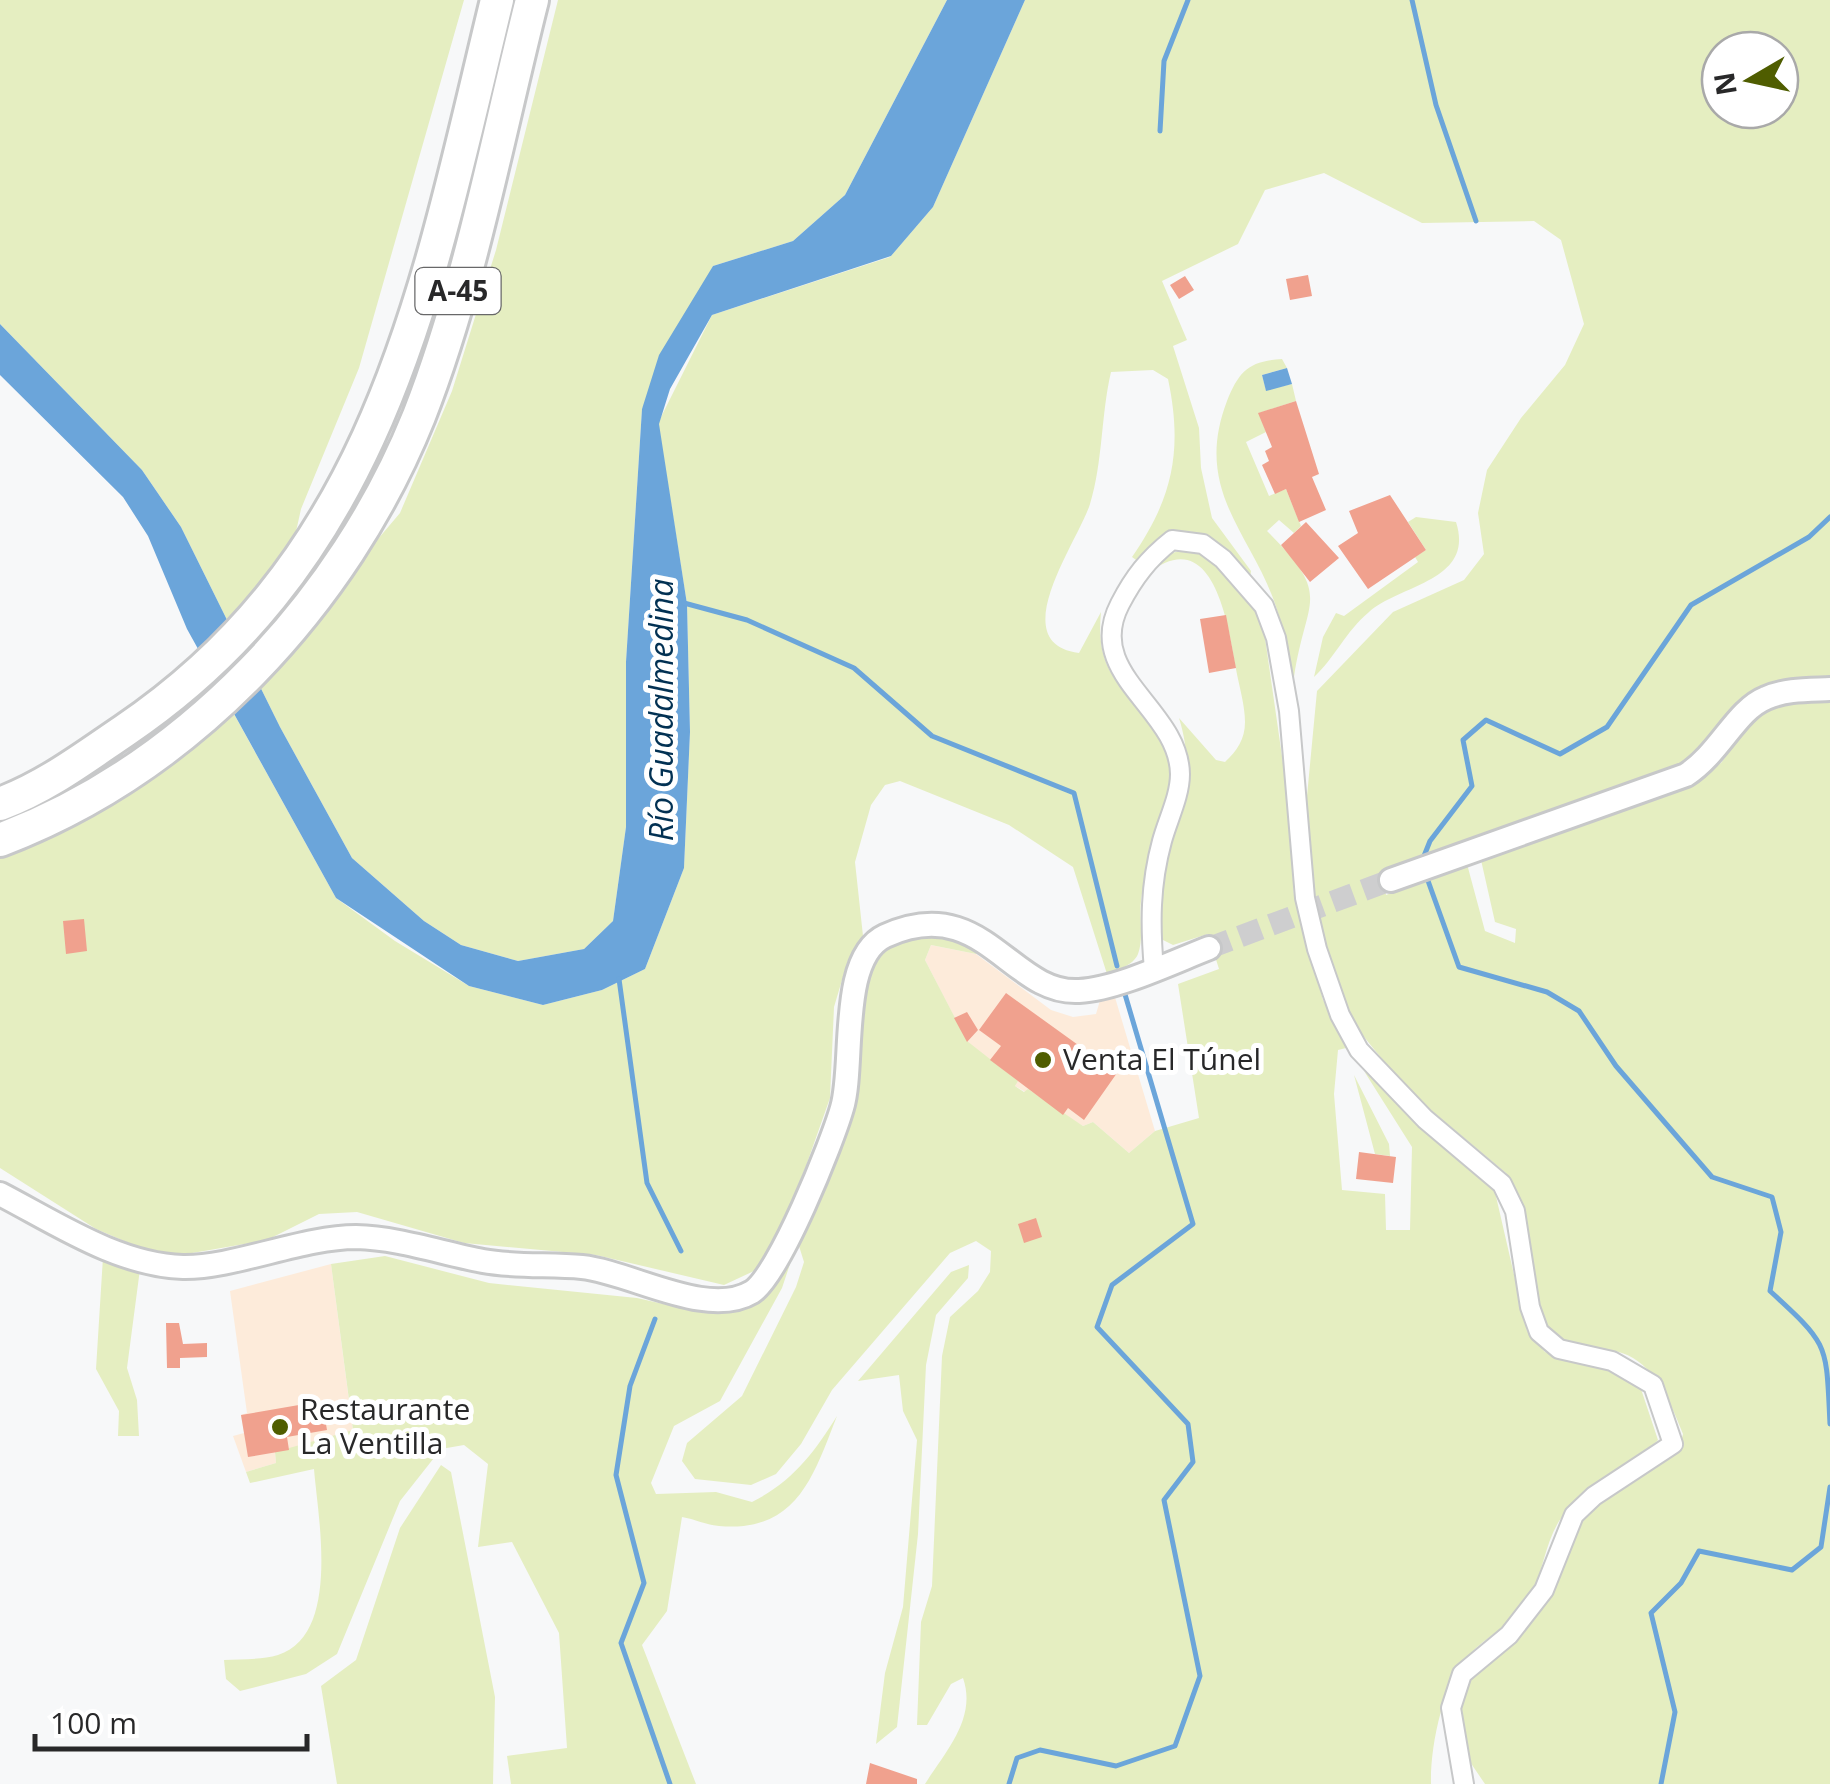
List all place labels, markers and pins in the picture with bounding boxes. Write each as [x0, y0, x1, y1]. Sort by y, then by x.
place label: Venta El Túnel [1063, 1038, 1261, 1079]
marker: Venta El Túnel [1032, 1049, 1054, 1071]
place label: Restaurante La Ventilla [300, 1388, 470, 1463]
marker: Restaurante La Ventilla [269, 1416, 291, 1438]

